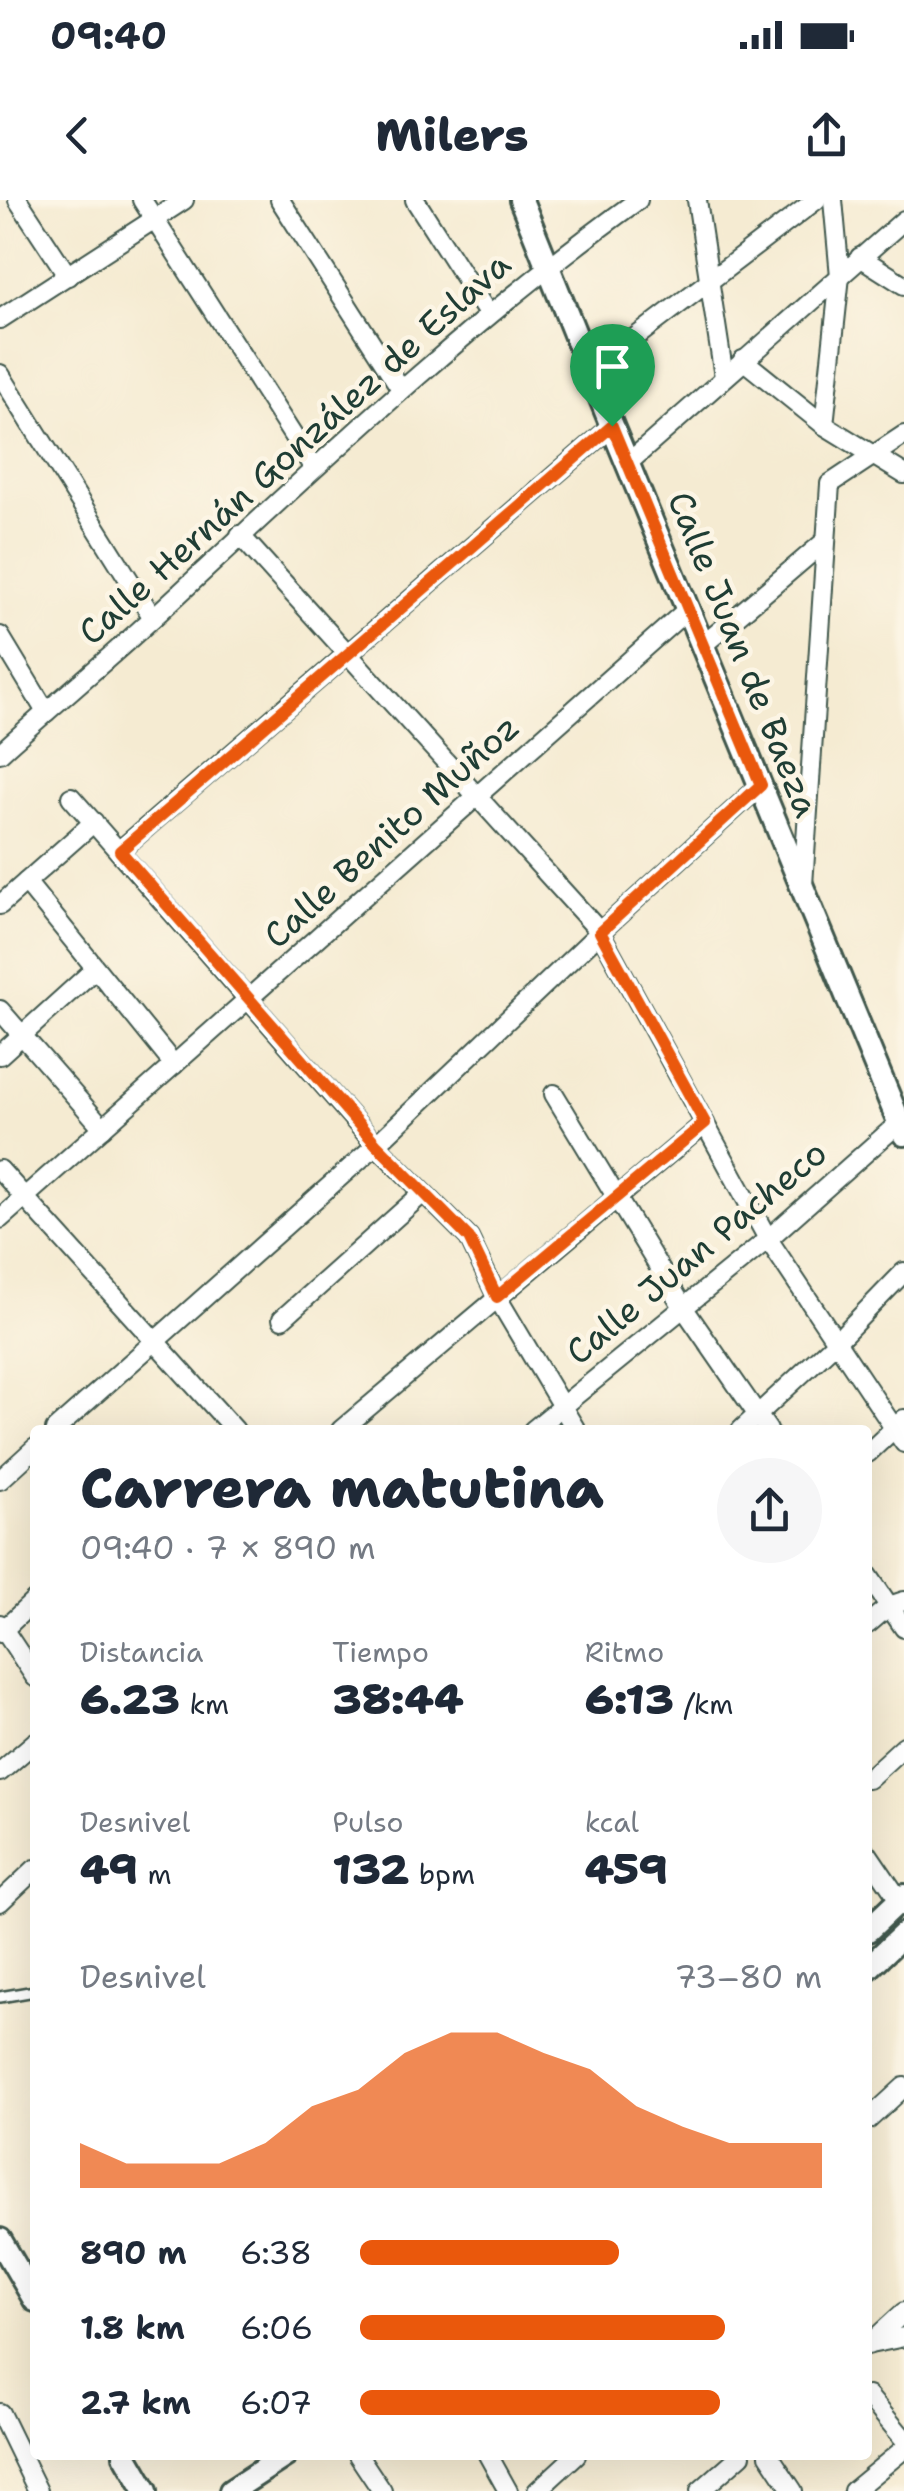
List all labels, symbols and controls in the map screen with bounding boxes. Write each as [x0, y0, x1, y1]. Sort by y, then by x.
text: 09:40 [50, 10, 167, 61]
text: Milers [376, 105, 528, 165]
icon: back [50, 108, 105, 163]
icon: share [799, 108, 854, 163]
street label: Calle Hernán González de Eslava [68, 241, 520, 655]
pin [570, 324, 655, 427]
icon: arrive [585, 339, 640, 394]
street label: Calle Juan de Baeza [657, 484, 831, 824]
street label: Calle Benito Muñoz [253, 704, 529, 958]
street label: Calle Juan Pacheco [556, 1129, 836, 1375]
text: Carrera matutina [80, 1451, 604, 1525]
button: share [717, 1458, 822, 1563]
text: 09:40 · 7 × 890 m [80, 1526, 376, 1569]
text: Distancia [80, 1633, 203, 1671]
text: Tiempo [332, 1633, 429, 1671]
text: Ritmo [585, 1633, 664, 1671]
text: 6.23 [80, 1671, 180, 1727]
text: 38:44 [332, 1671, 464, 1727]
text: 6:13 [585, 1671, 674, 1727]
text: km [180, 1685, 229, 1723]
text: /km [674, 1685, 733, 1723]
text: Desnivel [80, 1803, 190, 1841]
text: Pulso [332, 1803, 403, 1841]
text: kcal [585, 1803, 639, 1841]
text: 49 [80, 1841, 138, 1897]
text: 132 [332, 1841, 409, 1897]
text: 459 [585, 1841, 668, 1897]
text: m [138, 1855, 172, 1893]
text: bpm [409, 1855, 475, 1893]
text: Desnivel [80, 1955, 206, 1998]
text: 73–80 m [674, 1955, 822, 1998]
text: 890 m [80, 2231, 187, 2274]
text: 6:38 [240, 2231, 312, 2274]
text: 1.8 km [80, 2306, 185, 2349]
text: 6:06 [240, 2306, 313, 2349]
text: 2.7 km [80, 2381, 191, 2424]
text: 6:07 [240, 2381, 312, 2424]

